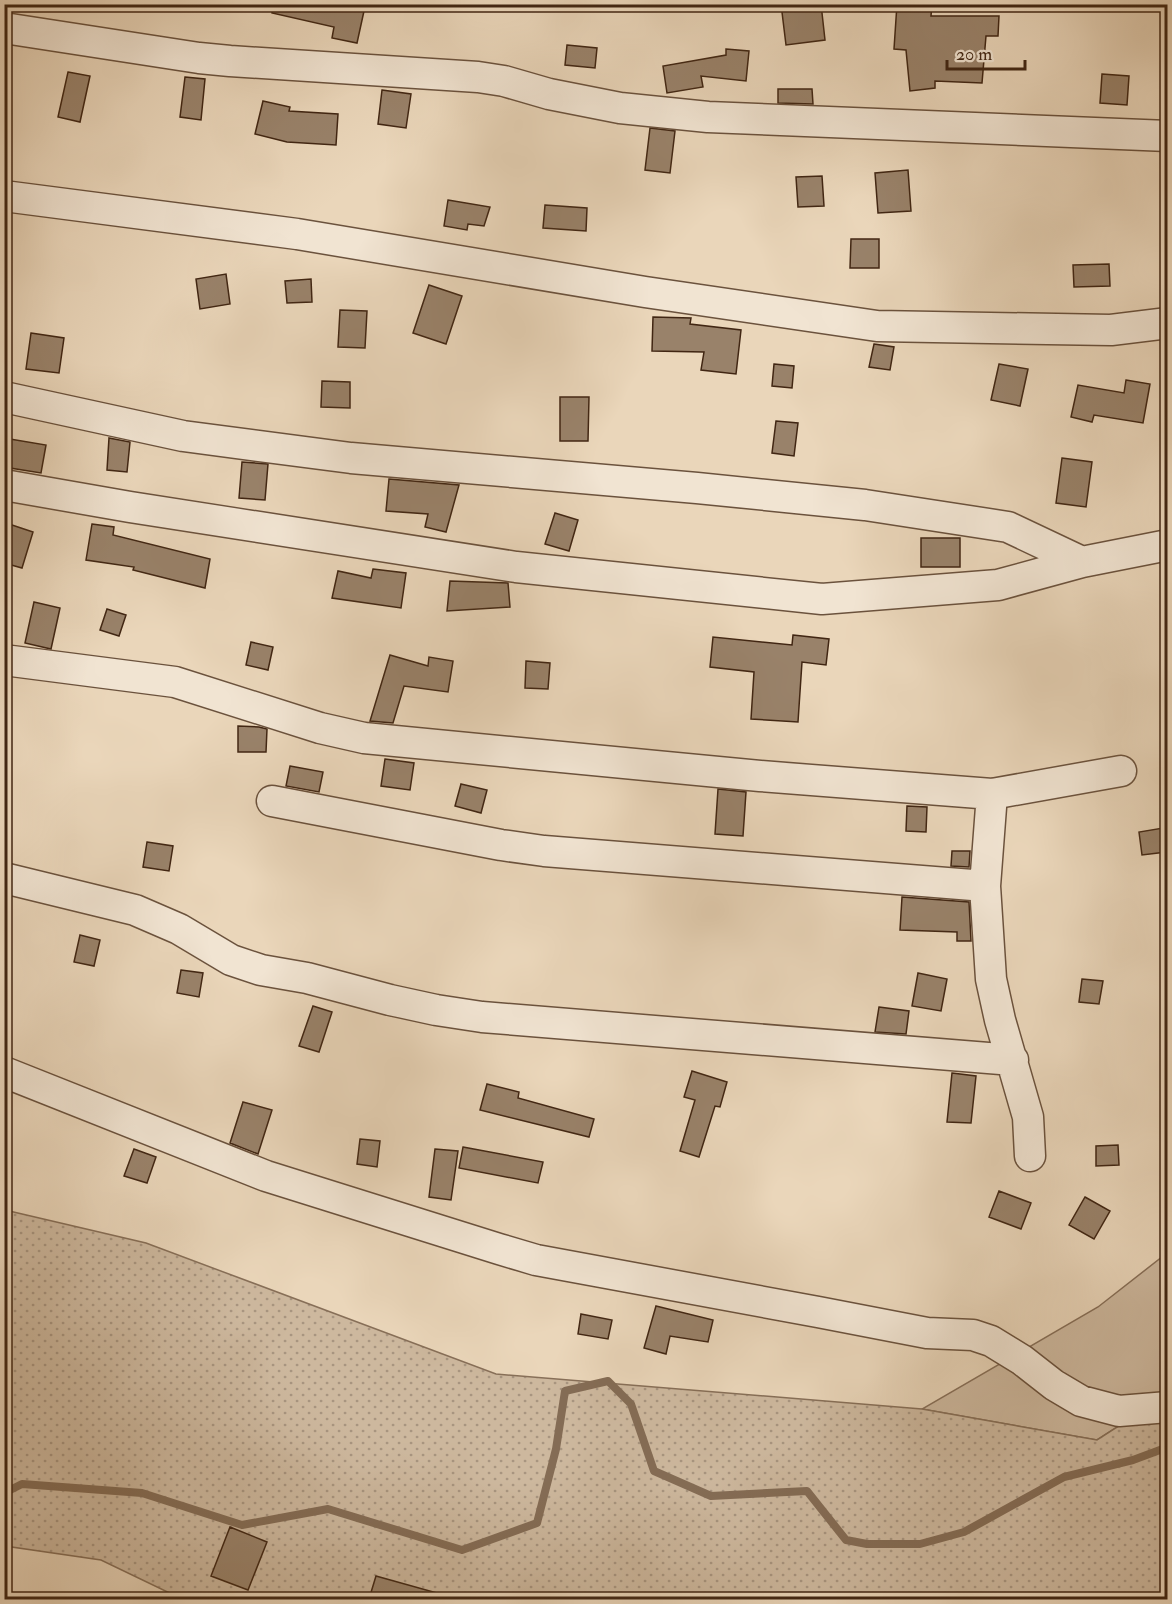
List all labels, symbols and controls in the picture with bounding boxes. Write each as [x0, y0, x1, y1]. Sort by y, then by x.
scale bar [947, 33, 1025, 71]
text: 20 m [956, 43, 992, 66]

